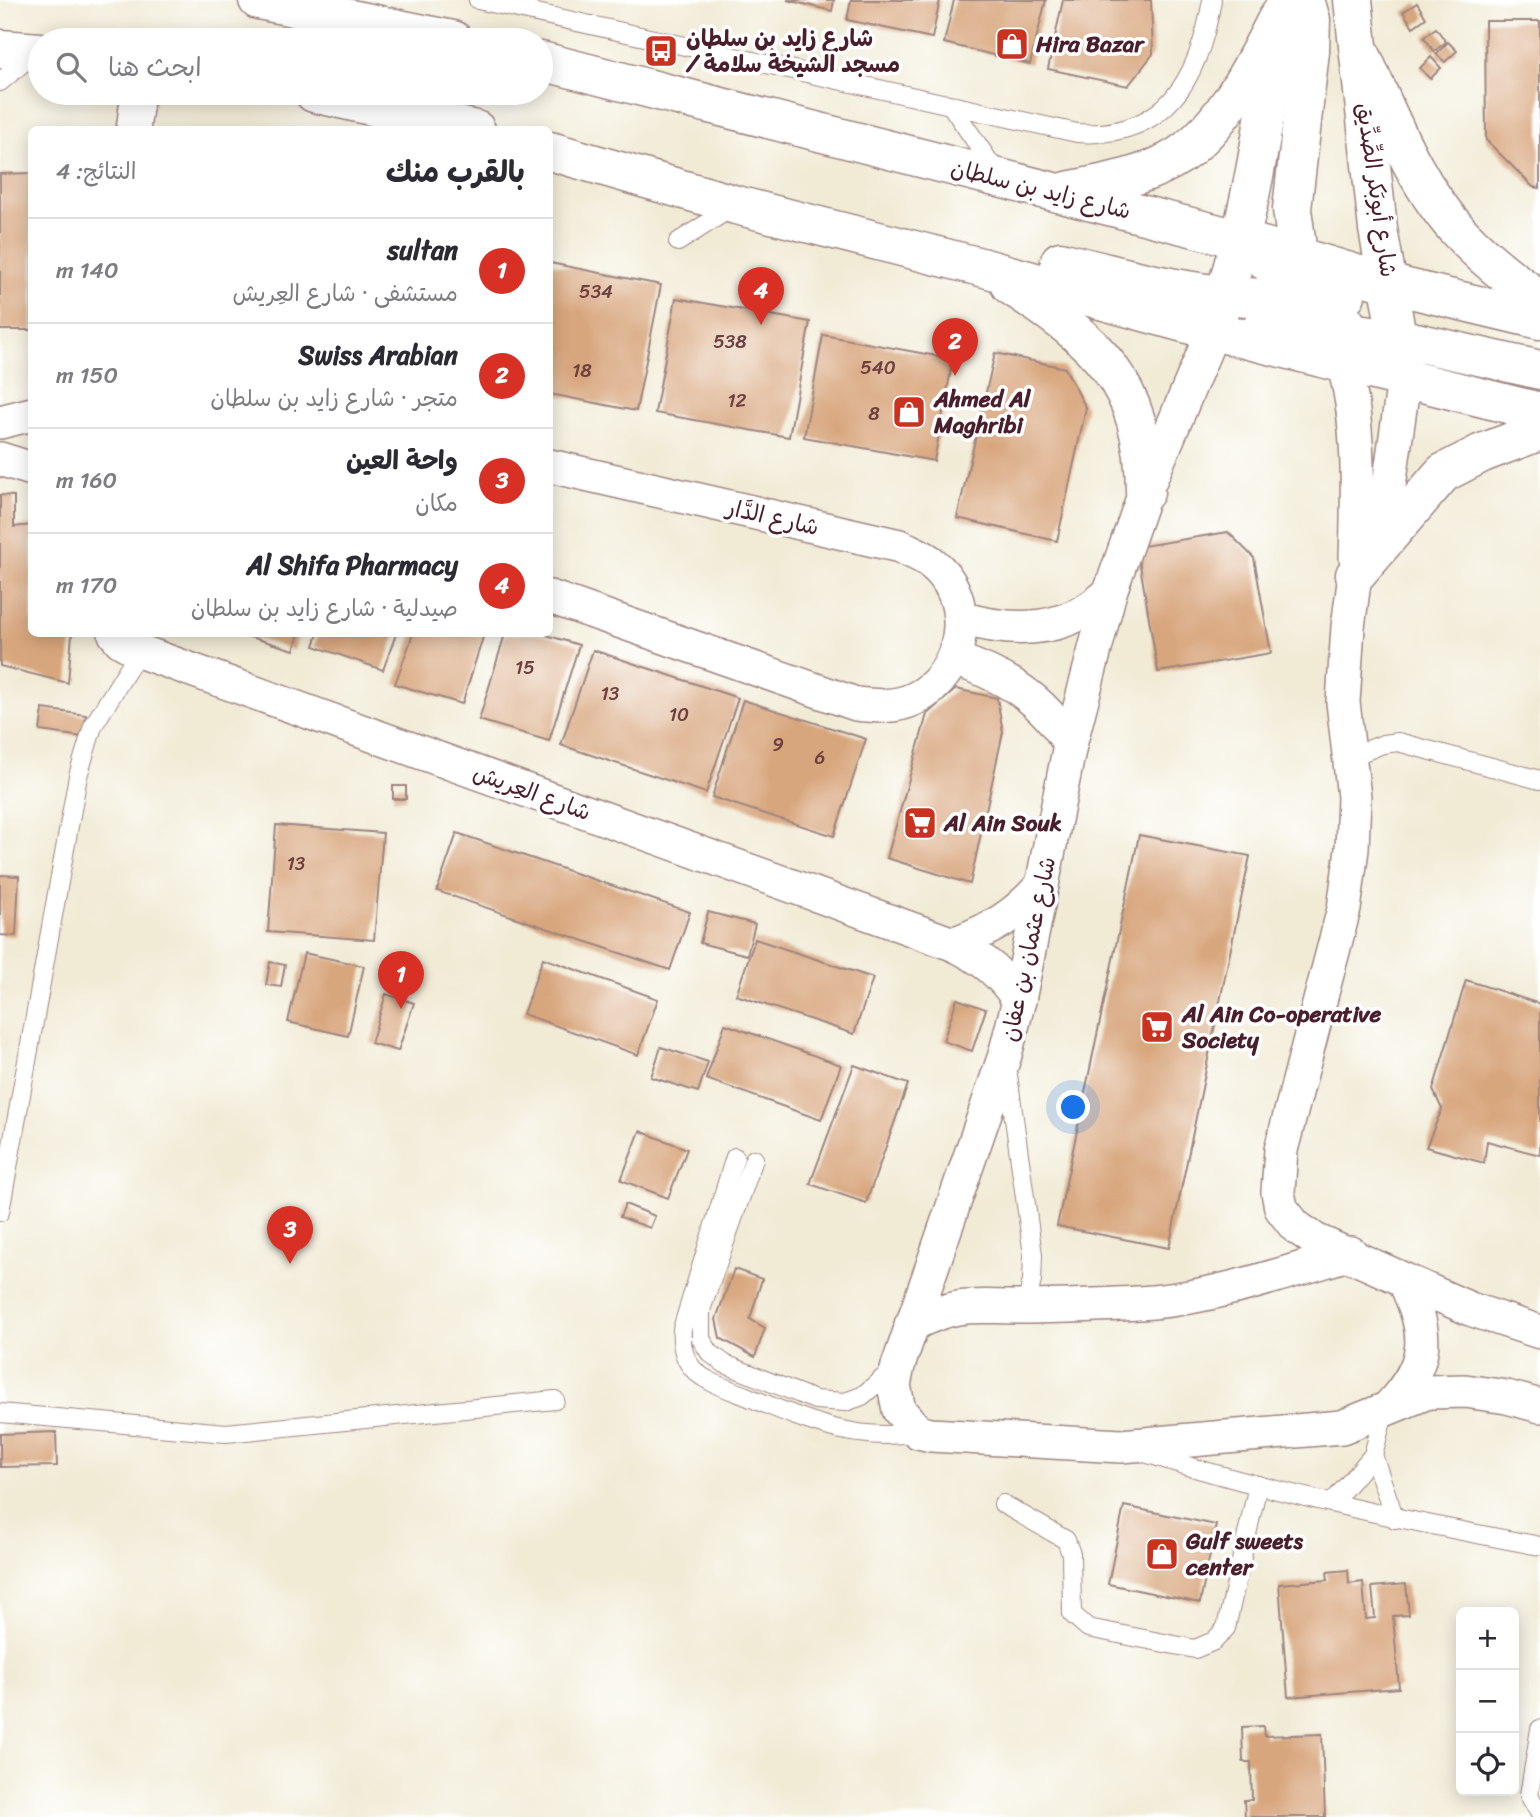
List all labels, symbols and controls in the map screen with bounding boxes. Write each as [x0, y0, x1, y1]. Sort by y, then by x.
place label: شارع زايد بن سلطان / مسجد الشيخة سلامة [685, 18, 900, 85]
place label: Hira Bazar [1035, 24, 1145, 65]
shop icon: Hira Bazar [993, 25, 1031, 63]
search box [28, 28, 553, 105]
bus stop icon: شارع زايد بن سلطان / مسجد الشيخة سلامة [642, 32, 680, 70]
text: ابحث هنا [108, 44, 202, 90]
icon: search [52, 48, 90, 86]
street label: شارع أبوبَكر الصِّدِّيق [1344, 100, 1409, 280]
text: بالقرب منك [386, 145, 525, 199]
street label: شارع زايد بن سلطان [946, 147, 1135, 232]
text: النتائج: 4 [56, 151, 136, 192]
text: sultan [387, 227, 458, 273]
text: 140 m [56, 250, 118, 291]
text: 1 [497, 250, 507, 291]
pin: 4 [738, 267, 784, 325]
text: مستشفى · شارع العِريش [233, 273, 458, 314]
house number: 534 [579, 275, 613, 308]
pin: 2 [932, 318, 978, 376]
house number: 538 [713, 325, 747, 358]
text: Swiss Arabian [298, 332, 458, 378]
house number: 540 [860, 351, 896, 384]
house number: 18 [572, 354, 592, 387]
text: 150 m [56, 355, 118, 396]
text: 2 [495, 355, 509, 396]
text: متجر · شارع زايد بن سلطان [210, 378, 458, 419]
place label: Ahmed Al Maghribi [933, 379, 1032, 446]
house number: 12 [727, 384, 747, 417]
shop icon: Ahmed Al Maghribi [890, 393, 928, 431]
house number: 8 [868, 397, 880, 430]
text: واحة العين [346, 437, 458, 483]
text: 160 m [56, 460, 117, 501]
text: 3 [496, 460, 508, 501]
text: مكان [415, 483, 458, 524]
street label: شارع الدَّار [721, 487, 823, 548]
text: Al Shifa Pharmacy [246, 542, 458, 588]
text: 170 m [56, 565, 117, 606]
text: 4 [495, 565, 509, 606]
text: صيدلية · شارع زايد بن سلطان [191, 588, 458, 629]
house number: 15 [515, 651, 535, 684]
house number: 13 [601, 677, 620, 710]
house number: 10 [669, 698, 689, 731]
house number: 9 [772, 728, 784, 761]
house number: 6 [815, 741, 825, 774]
street label: شارع العِريش [467, 752, 597, 833]
place label: Al Ain Souk [943, 803, 1062, 844]
supermarket icon: Al Ain Souk [901, 804, 939, 842]
house number: 13 [287, 847, 306, 880]
street label: شارع عثمان بن عفان [989, 853, 1068, 1045]
pin: 1 [378, 951, 424, 1009]
place label: Al Ain Co-operative Society [1181, 994, 1381, 1061]
supermarket icon: Al Ain Co-operative Society [1138, 1008, 1176, 1046]
your location [1056, 1090, 1090, 1124]
pin: 3 [267, 1206, 313, 1264]
place label: Gulf sweets center [1185, 1521, 1303, 1588]
shop icon: Gulf sweets center [1143, 1535, 1181, 1573]
map controls [1456, 1607, 1519, 1796]
button: + [1456, 1607, 1519, 1670]
button: − [1456, 1670, 1519, 1733]
button: locate [1456, 1733, 1519, 1796]

